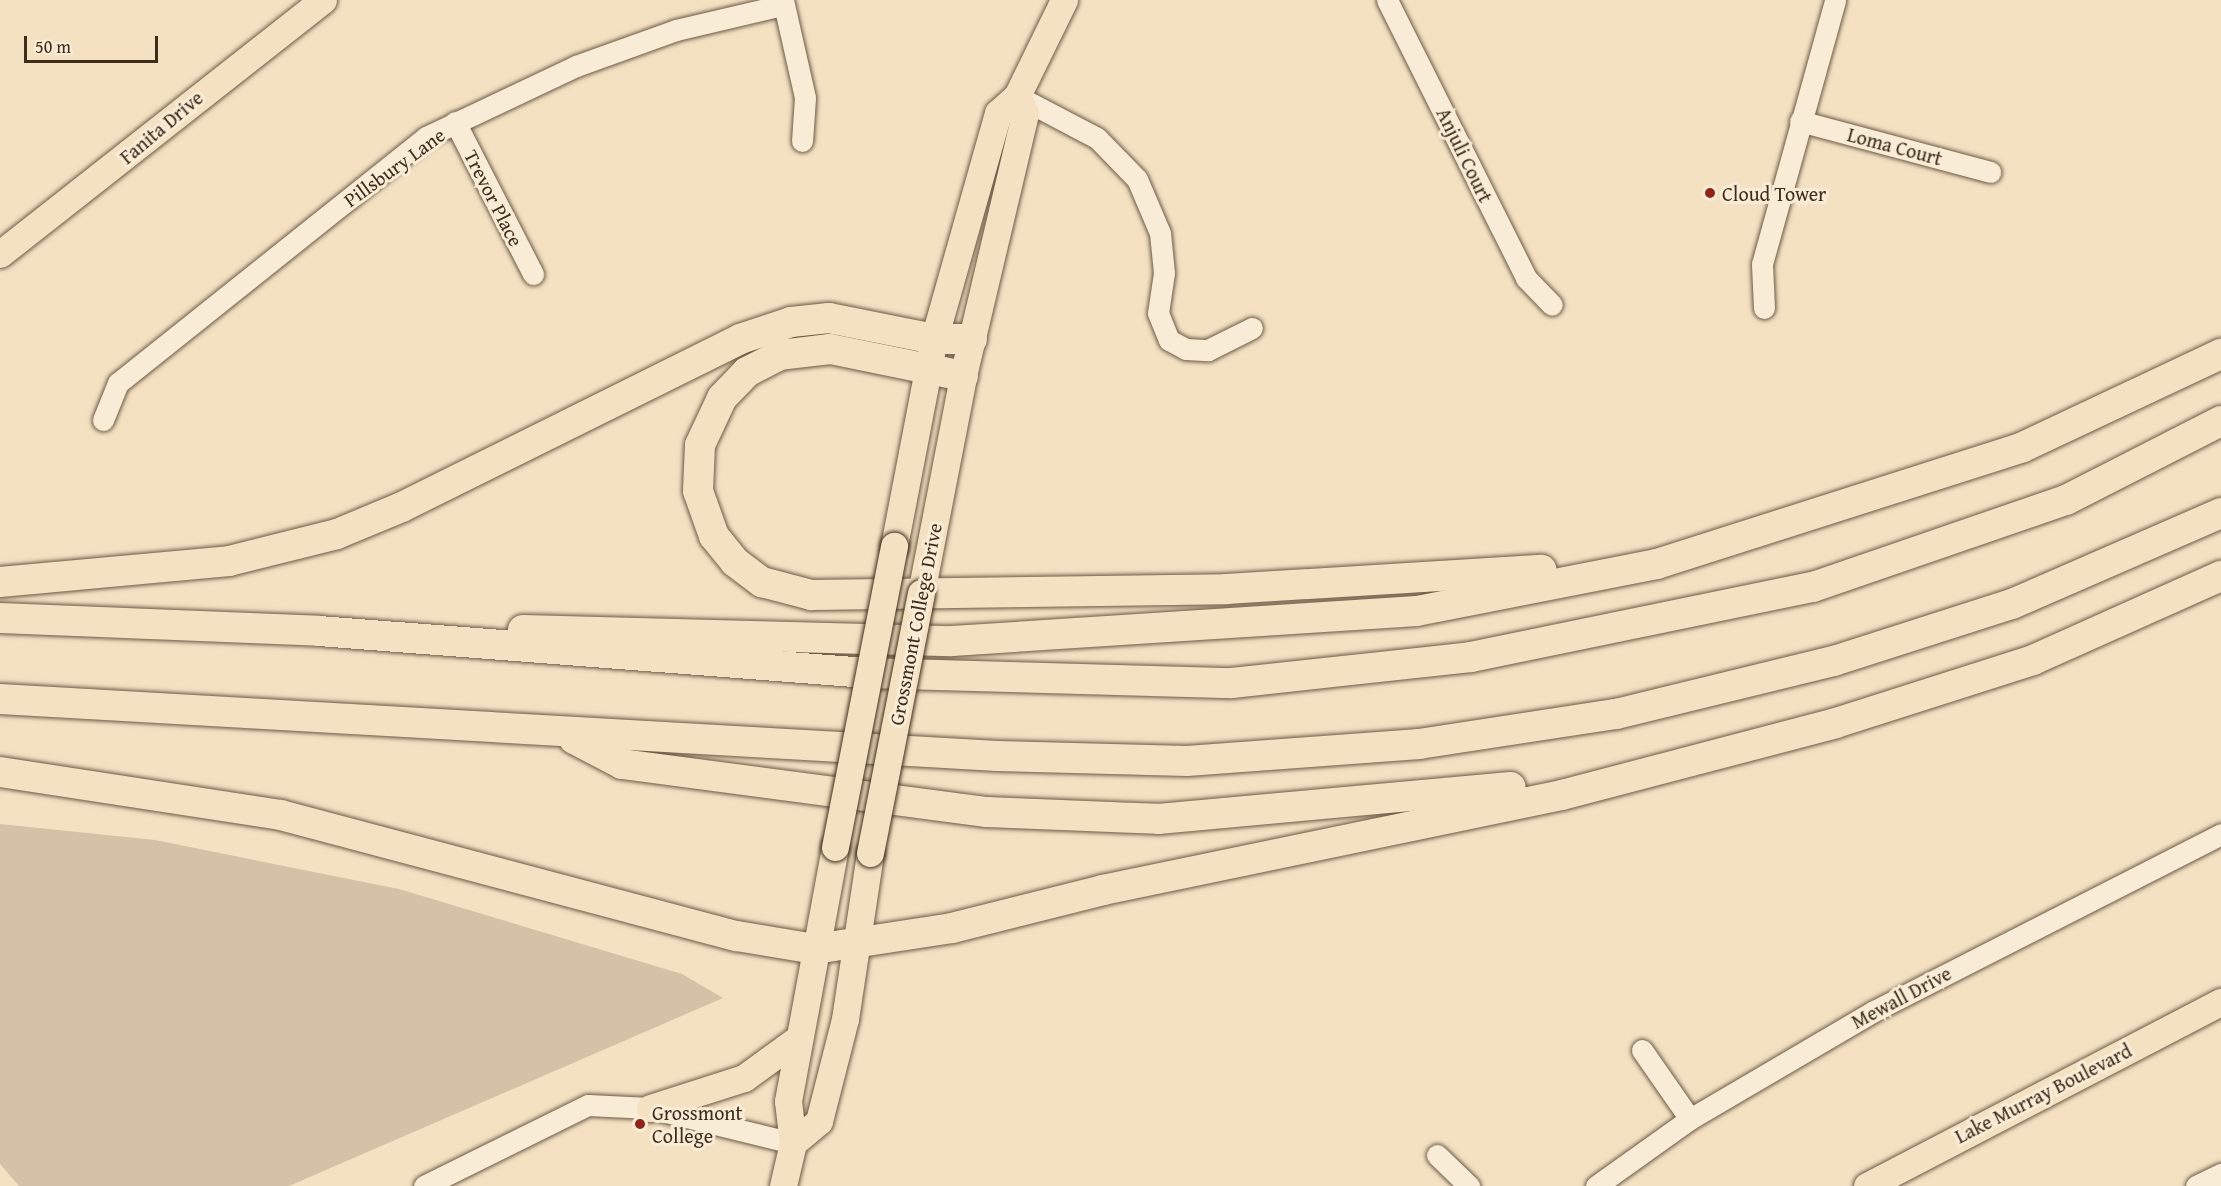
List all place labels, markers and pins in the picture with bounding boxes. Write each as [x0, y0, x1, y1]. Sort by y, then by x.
place label: Cloud Tower [1722, 181, 1826, 205]
marker: Cloud Tower [1703, 186, 1717, 200]
place label: Grossmont College [652, 1100, 743, 1147]
marker: Grossmont College [633, 1117, 647, 1131]

